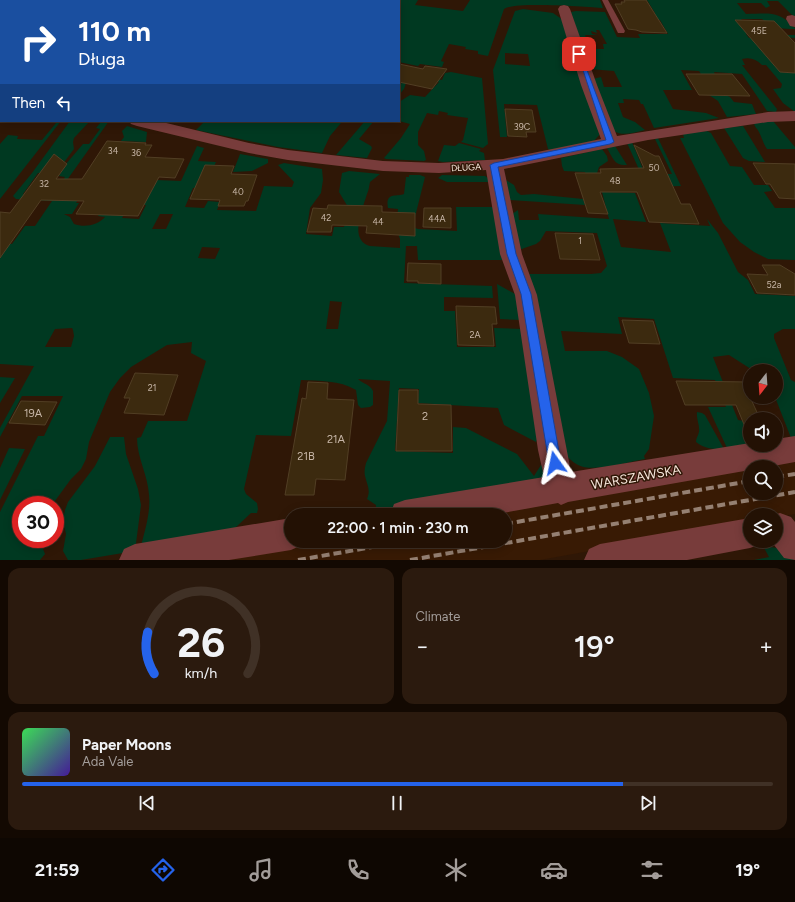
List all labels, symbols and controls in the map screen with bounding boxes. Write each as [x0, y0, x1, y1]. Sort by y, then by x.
text: 110 m [78, 14, 151, 48]
icon: right [12, 16, 64, 68]
house number: 45E [751, 25, 767, 36]
pin [562, 37, 596, 71]
icon: arrive [568, 43, 590, 65]
text: Długa [78, 48, 125, 70]
icon: left [53, 92, 75, 114]
text: Then [12, 94, 45, 112]
house number: 39C [514, 121, 531, 132]
house number: 34 [108, 145, 119, 156]
house number: 36 [131, 147, 141, 158]
street label: DŁUGA [451, 161, 481, 173]
house number: 50 [649, 162, 660, 173]
house number: 48 [609, 175, 621, 186]
house number: 32 [39, 178, 49, 189]
house number: 40 [232, 186, 244, 197]
house number: 42 [321, 212, 331, 223]
house number: 44A [428, 213, 446, 224]
house number: 44 [372, 216, 384, 227]
house number: 1 [578, 235, 582, 246]
house number: 52a [767, 279, 782, 290]
house number: 2A [469, 329, 481, 340]
north arrow [743, 364, 783, 404]
map controls [743, 364, 783, 548]
house number: 21 [148, 382, 156, 393]
house number: 19A [24, 407, 43, 420]
house number: 2 [422, 410, 428, 423]
button: sound [743, 412, 783, 452]
house number: 21A [327, 433, 346, 446]
position arrow [534, 442, 576, 484]
house number: 21B [297, 450, 315, 463]
button: search [743, 460, 783, 500]
street label: WARSZAWSKA [590, 462, 682, 492]
speed limit sign: 30 [12, 496, 64, 548]
button: layers [743, 508, 783, 548]
text: 22:00 · 1 min · 230 m [327, 519, 469, 537]
text: Climate [416, 609, 460, 624]
text: 26 [177, 617, 225, 667]
text: 19° [574, 628, 615, 665]
text: − [416, 633, 429, 660]
text: + [759, 633, 773, 660]
text: km/h [184, 664, 217, 682]
text: Paper Moons [82, 736, 171, 754]
text: Ada Vale [82, 754, 133, 769]
icon: previous [136, 792, 158, 814]
icon: pause [386, 792, 408, 814]
icon: next [637, 792, 659, 814]
icon: directions [149, 856, 177, 884]
icon: music [247, 856, 275, 884]
icon: phone [344, 856, 372, 884]
icon: climate [442, 856, 470, 884]
icon: car [540, 856, 568, 884]
icon: filters [638, 856, 666, 884]
text: 21:59 [35, 859, 79, 881]
text: 19° [735, 859, 760, 881]

